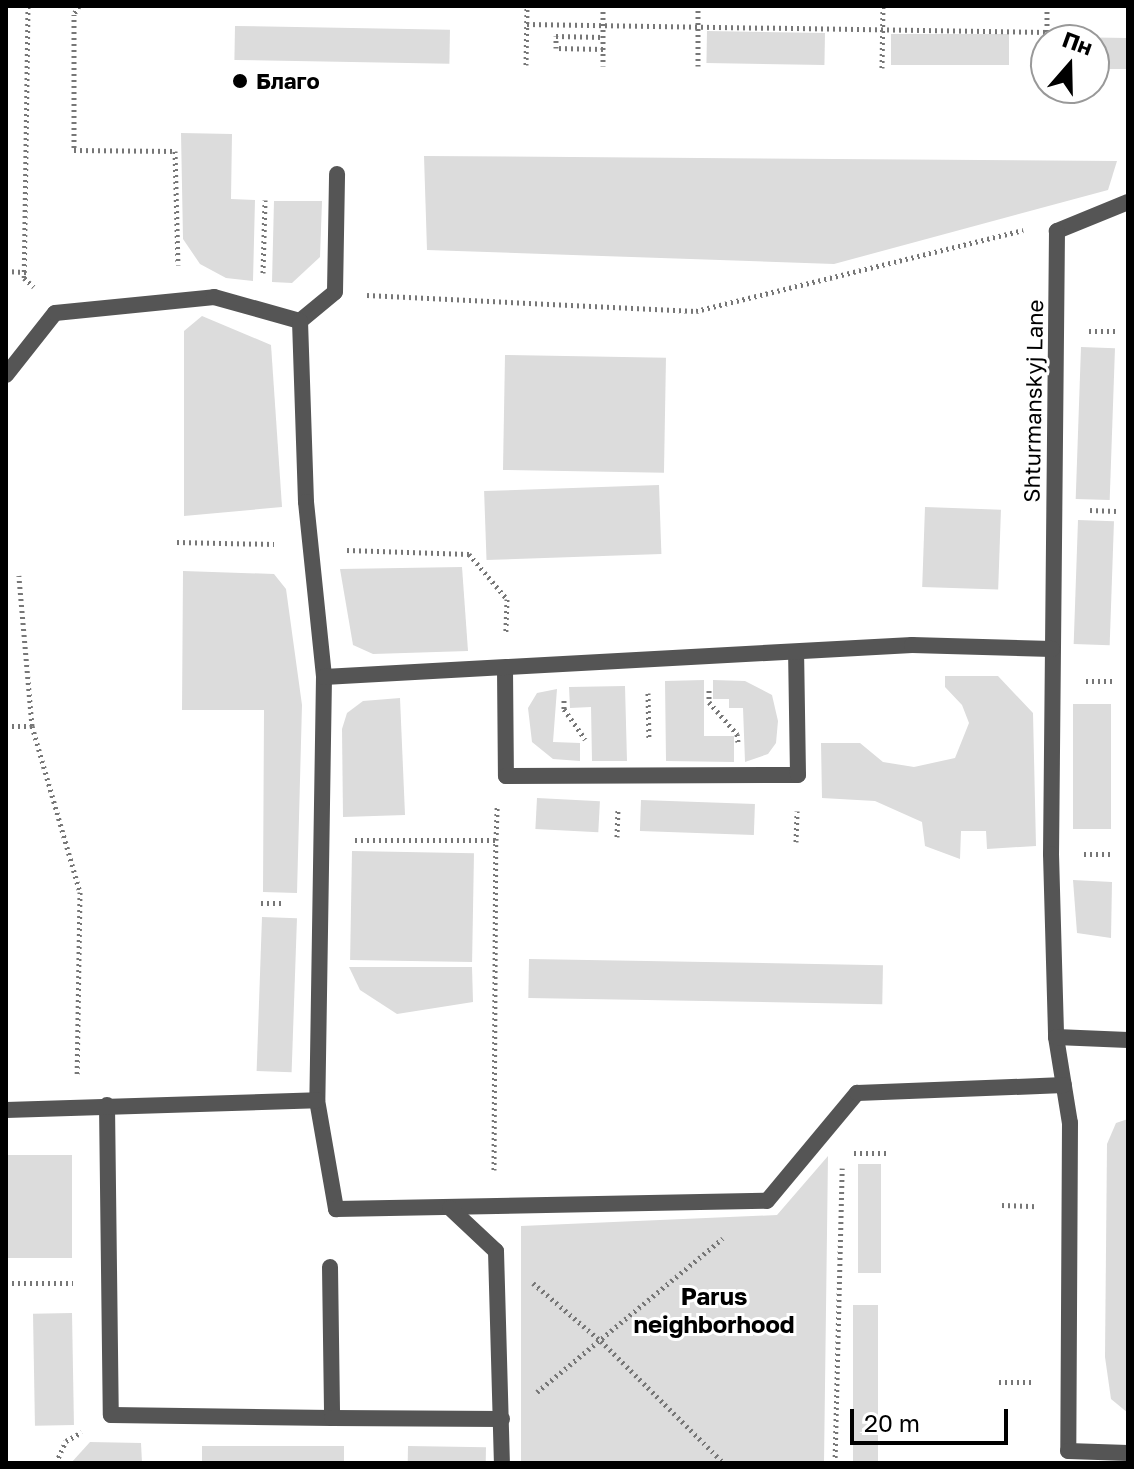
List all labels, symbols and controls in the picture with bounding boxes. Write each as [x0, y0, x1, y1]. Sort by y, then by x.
north arrow [1030, 24, 1110, 104]
text: Пн [1059, 25, 1096, 61]
place label: Благо [256, 68, 320, 94]
marker: Благо [231, 72, 249, 90]
street label: Shturmanskyj Lane [1018, 299, 1048, 503]
district label: Parus neighborhood [633, 1282, 795, 1338]
scale bar [854, 1393, 1012, 1443]
text: 20 m [864, 1408, 920, 1437]

